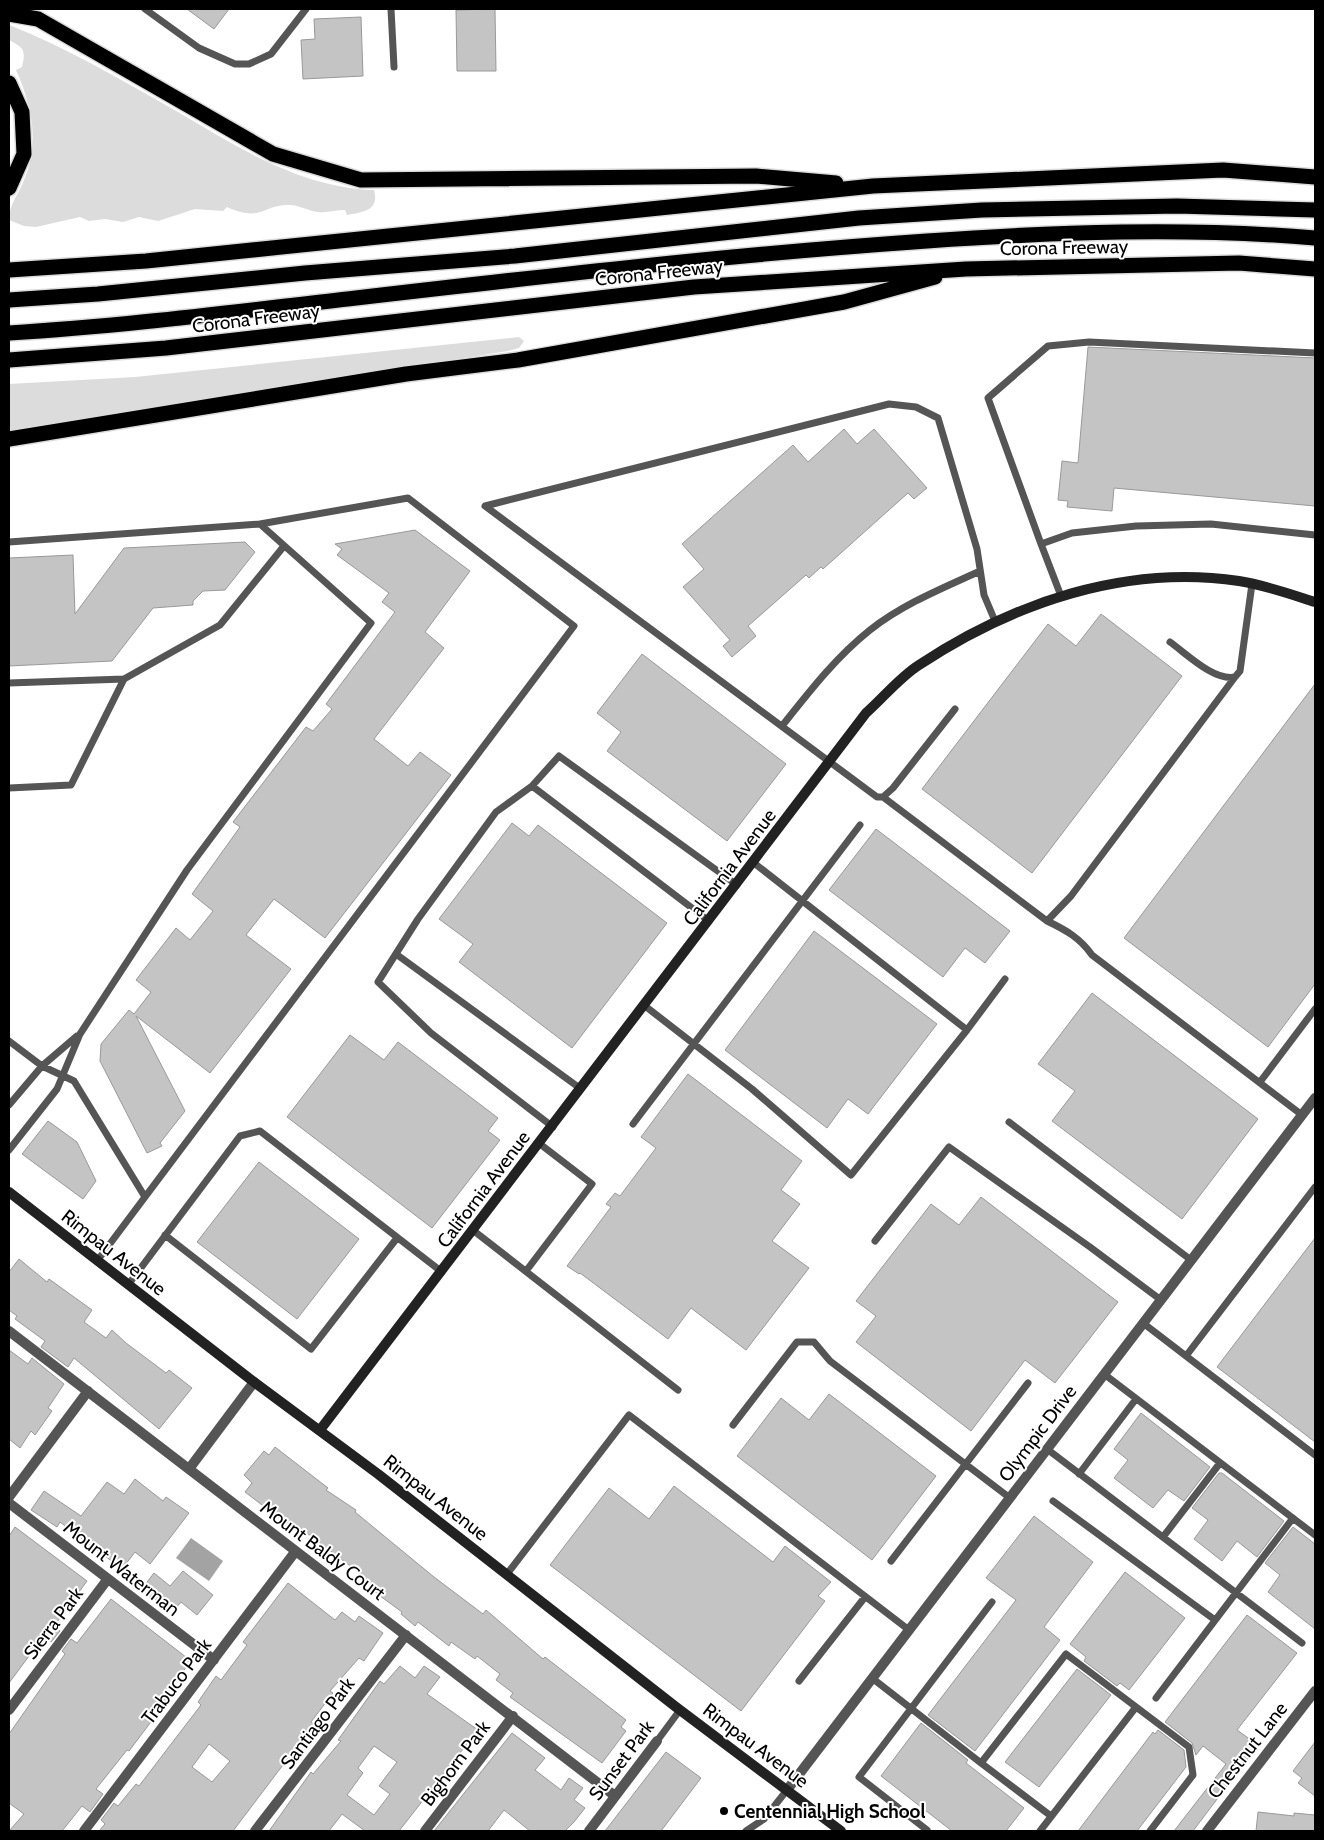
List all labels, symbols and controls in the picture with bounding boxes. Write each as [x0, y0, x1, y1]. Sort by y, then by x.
street label: Corona Freeway [1000, 235, 1129, 260]
street label: Corona Freeway [594, 254, 725, 291]
street label: Corona Freeway [191, 299, 322, 338]
street label: California Avenue [678, 804, 781, 930]
street label: California Avenue [432, 1126, 535, 1252]
street label: Rimpau Avenue [57, 1204, 171, 1300]
street label: Olympic Drive [994, 1380, 1081, 1486]
street label: Rimpau Avenue [379, 1449, 493, 1545]
street label: Mount Baldy Court [256, 1496, 390, 1605]
street label: Mount Waterman [59, 1516, 184, 1621]
street label: Sierra Park [19, 1582, 88, 1664]
street label: Trabuco Park [137, 1633, 216, 1729]
street label: Santiago Park [276, 1673, 360, 1774]
street label: Chestnut Lane [1203, 1697, 1292, 1803]
street label: Rimpau Avenue [698, 1698, 813, 1793]
street label: Sunset Park [584, 1715, 659, 1805]
street label: Bighorn Park [416, 1716, 495, 1810]
place label: Centennial High School [734, 1800, 925, 1823]
marker: Centennial High School [718, 1805, 730, 1817]

